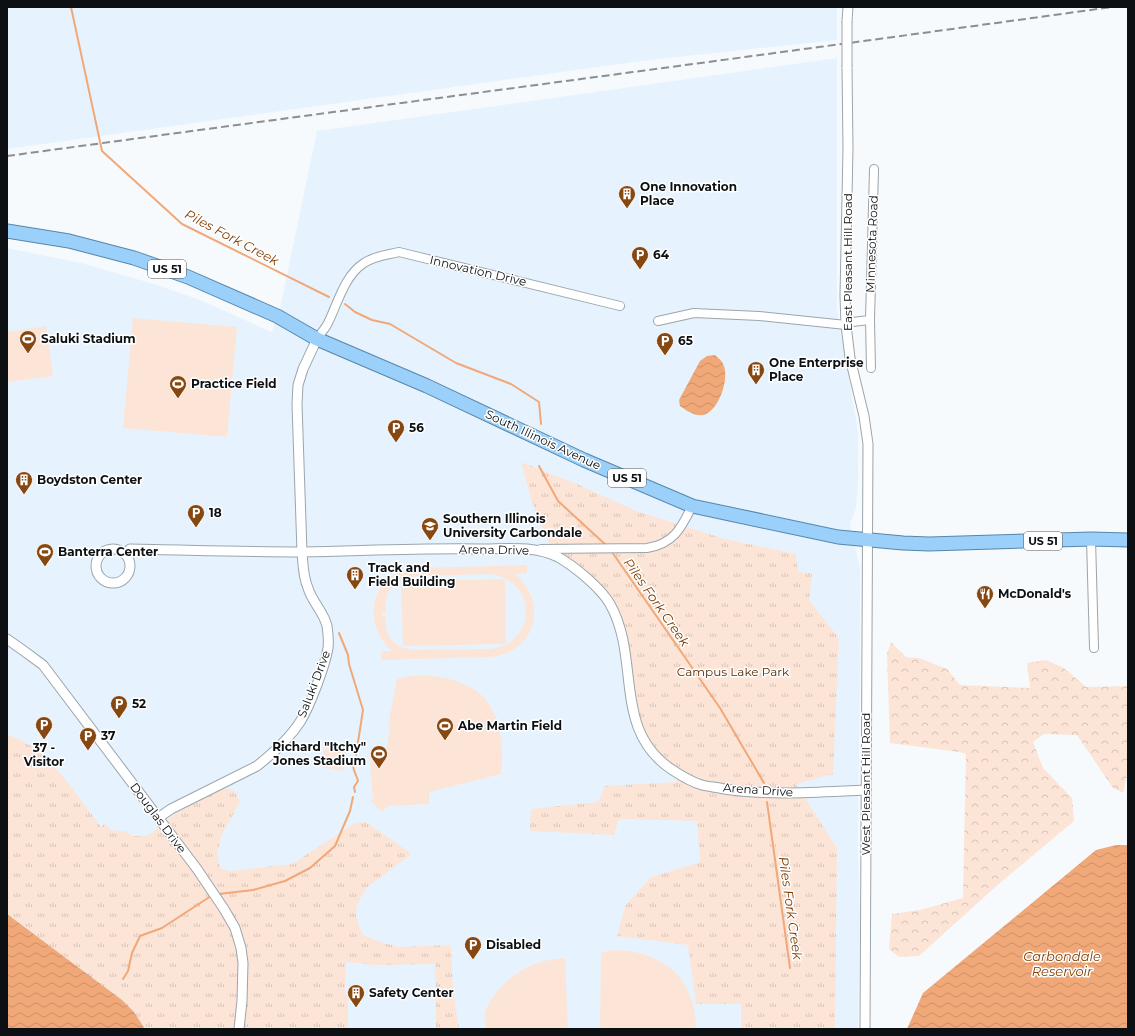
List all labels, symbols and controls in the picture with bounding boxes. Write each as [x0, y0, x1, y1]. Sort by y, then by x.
place label: One Innovation Place [640, 179, 737, 208]
building icon: One Innovation Place [617, 184, 637, 209]
street label: East Pleasant Hill Road [840, 193, 855, 331]
street label: Minnesota Road [862, 195, 881, 293]
water label: Piles Fork Creek [182, 205, 283, 269]
parking icon: 64 [630, 245, 650, 270]
place label: 64 [653, 247, 670, 262]
street label: Innovation Drive [428, 252, 528, 289]
road number: US 51 [148, 260, 186, 278]
sports icon: Saluki Stadium [18, 329, 38, 354]
place label: Saluki Stadium [41, 331, 136, 346]
parking icon: 65 [655, 331, 675, 356]
place label: 65 [678, 333, 693, 348]
place label: One Enterprise Place [769, 355, 864, 384]
building icon: One Enterprise Place [746, 360, 766, 385]
sports icon: Practice Field [168, 374, 188, 399]
place label: Practice Field [191, 376, 277, 391]
street label: South Illinois Avenue [483, 406, 603, 473]
parking icon: 56 [386, 418, 406, 443]
place label: 56 [409, 420, 424, 435]
road number: US 51 [608, 469, 646, 487]
building icon: Boydston Center [14, 470, 34, 495]
place label: Boydston Center [37, 472, 142, 487]
parking icon: 18 [186, 503, 206, 528]
place label: 18 [209, 505, 222, 520]
place label: Southern Illinois University Carbondale [443, 511, 583, 540]
school or university icon: Southern Illinois University Carbondale [420, 516, 440, 541]
road number: US 51 [1024, 532, 1062, 550]
street label: Arena Drive [459, 541, 529, 558]
sports icon: Banterra Center [35, 542, 55, 567]
place label: Banterra Center [58, 544, 158, 559]
water label: Piles Fork Creek [621, 555, 694, 650]
place label: Track and Field Building [368, 560, 455, 589]
building icon: Track and Field Building [345, 565, 365, 590]
restaurant icon: McDonald's [975, 584, 995, 609]
place label: McDonald's [998, 586, 1072, 601]
street label: Saluki Drive [294, 648, 333, 720]
park label: Campus Lake Park [677, 664, 790, 679]
parking icon: 52 [109, 694, 129, 719]
place label: 52 [132, 696, 146, 711]
street label: West Pleasant Hill Road [858, 713, 873, 855]
parking icon: 37 - Visitor [34, 715, 54, 740]
sports icon: Abe Martin Field [435, 716, 455, 741]
place label: Abe Martin Field [457, 718, 562, 733]
parking icon: 37 [78, 726, 98, 751]
place label: 37 [100, 728, 116, 743]
place label: Richard "Itchy" Jones Stadium [272, 739, 366, 768]
place label: 37 - Visitor [23, 740, 64, 769]
sports icon: Richard "Itchy" Jones Stadium [369, 744, 389, 769]
street label: Douglas Drive [127, 779, 190, 856]
street label: Arena Drive [722, 780, 794, 799]
water label: Piles Fork Creek [776, 855, 806, 962]
parking icon: Disabled [463, 935, 483, 960]
place label: Disabled [486, 937, 541, 952]
water label: Carbondale Reservoir [1023, 948, 1101, 979]
building icon: Safety Center [346, 983, 366, 1008]
place label: Safety Center [369, 985, 454, 1000]

